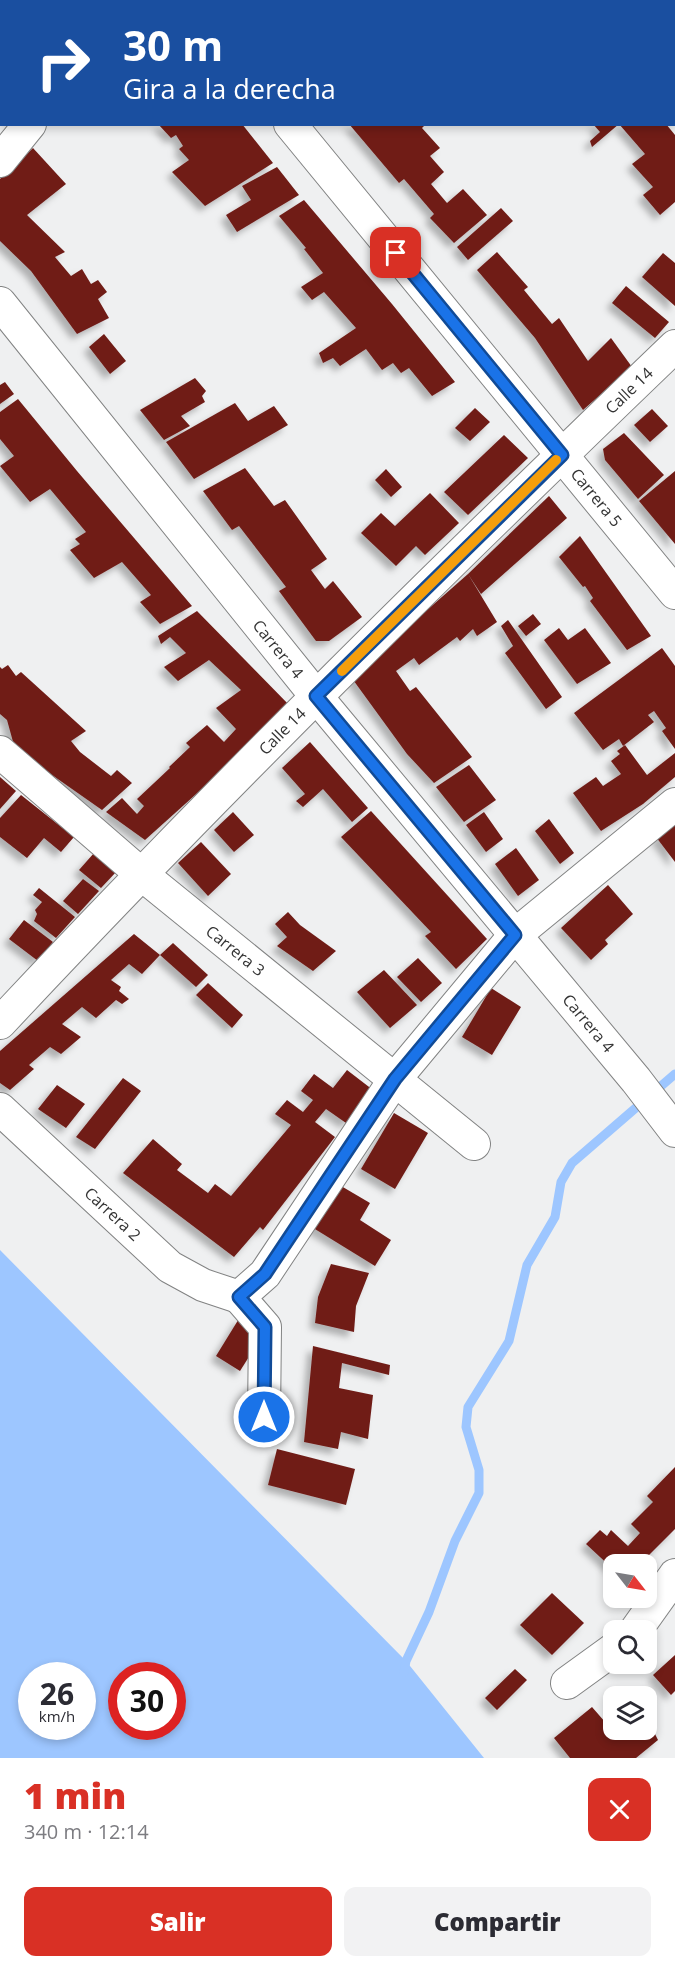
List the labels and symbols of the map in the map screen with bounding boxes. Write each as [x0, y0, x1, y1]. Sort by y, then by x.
pin [370, 227, 421, 278]
street label: Calle 14 [600, 362, 657, 419]
street label: Carrera 5 [566, 463, 627, 531]
street label: Carrera 4 [248, 615, 309, 683]
street label: Calle 14 [254, 703, 311, 760]
street label: Carrera 3 [201, 920, 270, 981]
street label: Carrera 4 [558, 989, 619, 1057]
street label: Carrera 2 [80, 1182, 146, 1246]
position arrow [232, 1385, 296, 1449]
north arrow [603, 1554, 657, 1608]
speed limit sign: 30 [108, 1662, 186, 1740]

